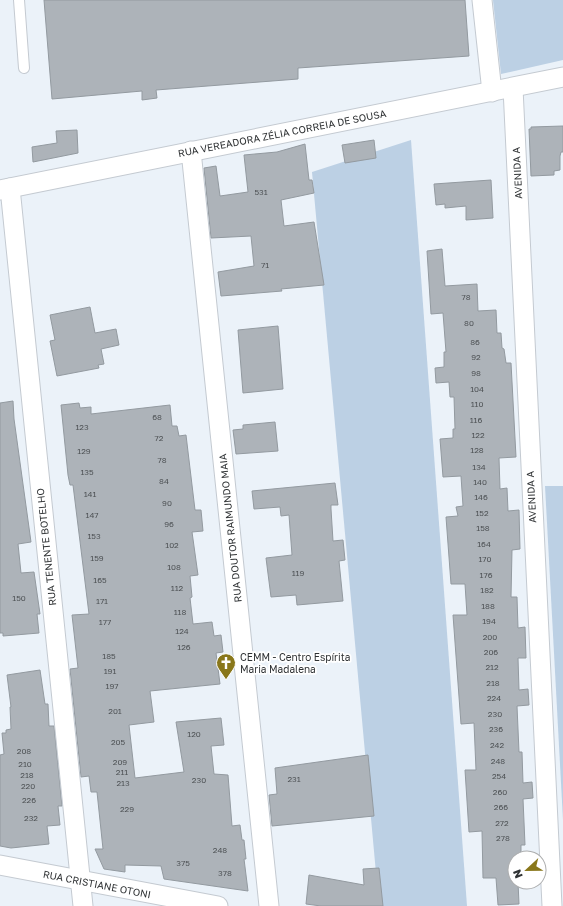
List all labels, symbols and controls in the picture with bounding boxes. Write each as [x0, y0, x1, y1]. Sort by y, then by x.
street label: RUA VEREADORA ZÉLIA CORREIA DE SOUSA [177, 107, 387, 159]
street label: AVENIDA A [510, 146, 524, 199]
house number: 531 [254, 187, 268, 197]
house number: 71 [261, 260, 269, 270]
house number: 78 [461, 292, 471, 302]
house number: 80 [464, 318, 474, 328]
house number: 86 [470, 337, 480, 347]
house number: 92 [471, 352, 481, 362]
house number: 98 [471, 368, 481, 378]
house number: 104 [470, 384, 484, 394]
house number: 110 [471, 399, 483, 409]
house number: 68 [152, 412, 162, 422]
house number: 116 [470, 415, 482, 425]
house number: 123 [75, 422, 89, 432]
house number: 122 [471, 430, 485, 440]
house number: 72 [155, 433, 164, 443]
house number: 128 [470, 445, 484, 455]
house number: 129 [77, 446, 91, 456]
street label: RUA DOUTOR RAIMUNDO MAIA [216, 453, 244, 603]
house number: 78 [157, 455, 167, 465]
house number: 134 [472, 462, 486, 472]
house number: 135 [80, 467, 94, 477]
street label: AVENIDA A [524, 470, 538, 523]
house number: 84 [159, 476, 169, 486]
house number: 140 [473, 477, 487, 487]
street label: RUA TENENTE BOTELHO [34, 488, 58, 606]
house number: 141 [84, 489, 96, 499]
house number: 146 [474, 492, 488, 502]
house number: 90 [162, 498, 172, 508]
house number: 152 [475, 508, 489, 518]
house number: 147 [86, 510, 99, 520]
house number: 96 [164, 519, 174, 529]
house number: 158 [476, 523, 490, 533]
house number: 153 [87, 531, 101, 541]
house number: 164 [477, 539, 491, 549]
house number: 102 [165, 540, 179, 550]
house number: 159 [90, 553, 104, 563]
house number: 170 [478, 554, 492, 564]
house number: 108 [167, 562, 181, 572]
house number: 119 [292, 568, 304, 578]
house number: 176 [480, 570, 493, 580]
house number: 165 [93, 575, 107, 585]
house number: 112 [171, 583, 184, 593]
house number: 182 [480, 585, 494, 595]
house number: 150 [12, 593, 26, 603]
house number: 171 [96, 596, 108, 606]
house number: 188 [481, 601, 495, 611]
house number: 118 [174, 607, 186, 617]
house number: 194 [482, 616, 496, 626]
house number: 177 [99, 617, 111, 627]
house number: 124 [175, 626, 189, 636]
house number: 200 [483, 632, 497, 642]
house number: 126 [177, 642, 191, 652]
house number: 206 [484, 647, 498, 657]
house number: 185 [102, 651, 116, 661]
place label: CEMM - Centro Espírita Maria Madalena [240, 651, 350, 675]
church icon: CEMM - Centro Espírita Maria Madalena [215, 652, 237, 680]
house number: 212 [485, 662, 499, 672]
house number: 191 [104, 666, 116, 676]
house number: 218 [486, 678, 500, 688]
house number: 197 [106, 681, 118, 691]
house number: 224 [487, 693, 501, 703]
house number: 201 [108, 706, 122, 716]
house number: 230 [488, 709, 502, 719]
house number: 236 [489, 724, 503, 734]
house number: 120 [187, 729, 201, 739]
house number: 205 [111, 737, 125, 747]
house number: 242 [490, 740, 504, 750]
house number: 208 [17, 746, 31, 756]
house number: 248 [491, 756, 505, 766]
house number: 209 [113, 757, 127, 767]
house number: 210 [18, 759, 32, 769]
house number: 211 [116, 767, 128, 777]
house number: 218 [20, 770, 34, 780]
house number: 254 [492, 771, 506, 781]
house number: 231 [287, 774, 301, 784]
house number: 230 [192, 775, 206, 785]
house number: 213 [116, 778, 130, 788]
house number: 220 [21, 781, 35, 791]
house number: 260 [493, 787, 507, 797]
house number: 226 [22, 795, 36, 805]
house number: 266 [494, 802, 508, 812]
house number: 229 [120, 804, 134, 814]
house number: 232 [24, 813, 38, 823]
house number: 272 [495, 818, 509, 828]
house number: 278 [496, 833, 510, 843]
house number: 248 [213, 845, 227, 855]
north arrow [507, 850, 547, 890]
house number: 375 [176, 858, 190, 868]
street label: RUA CRISTIANE OTONI [42, 868, 152, 900]
house number: 378 [218, 868, 232, 878]
text: N [510, 868, 525, 880]

